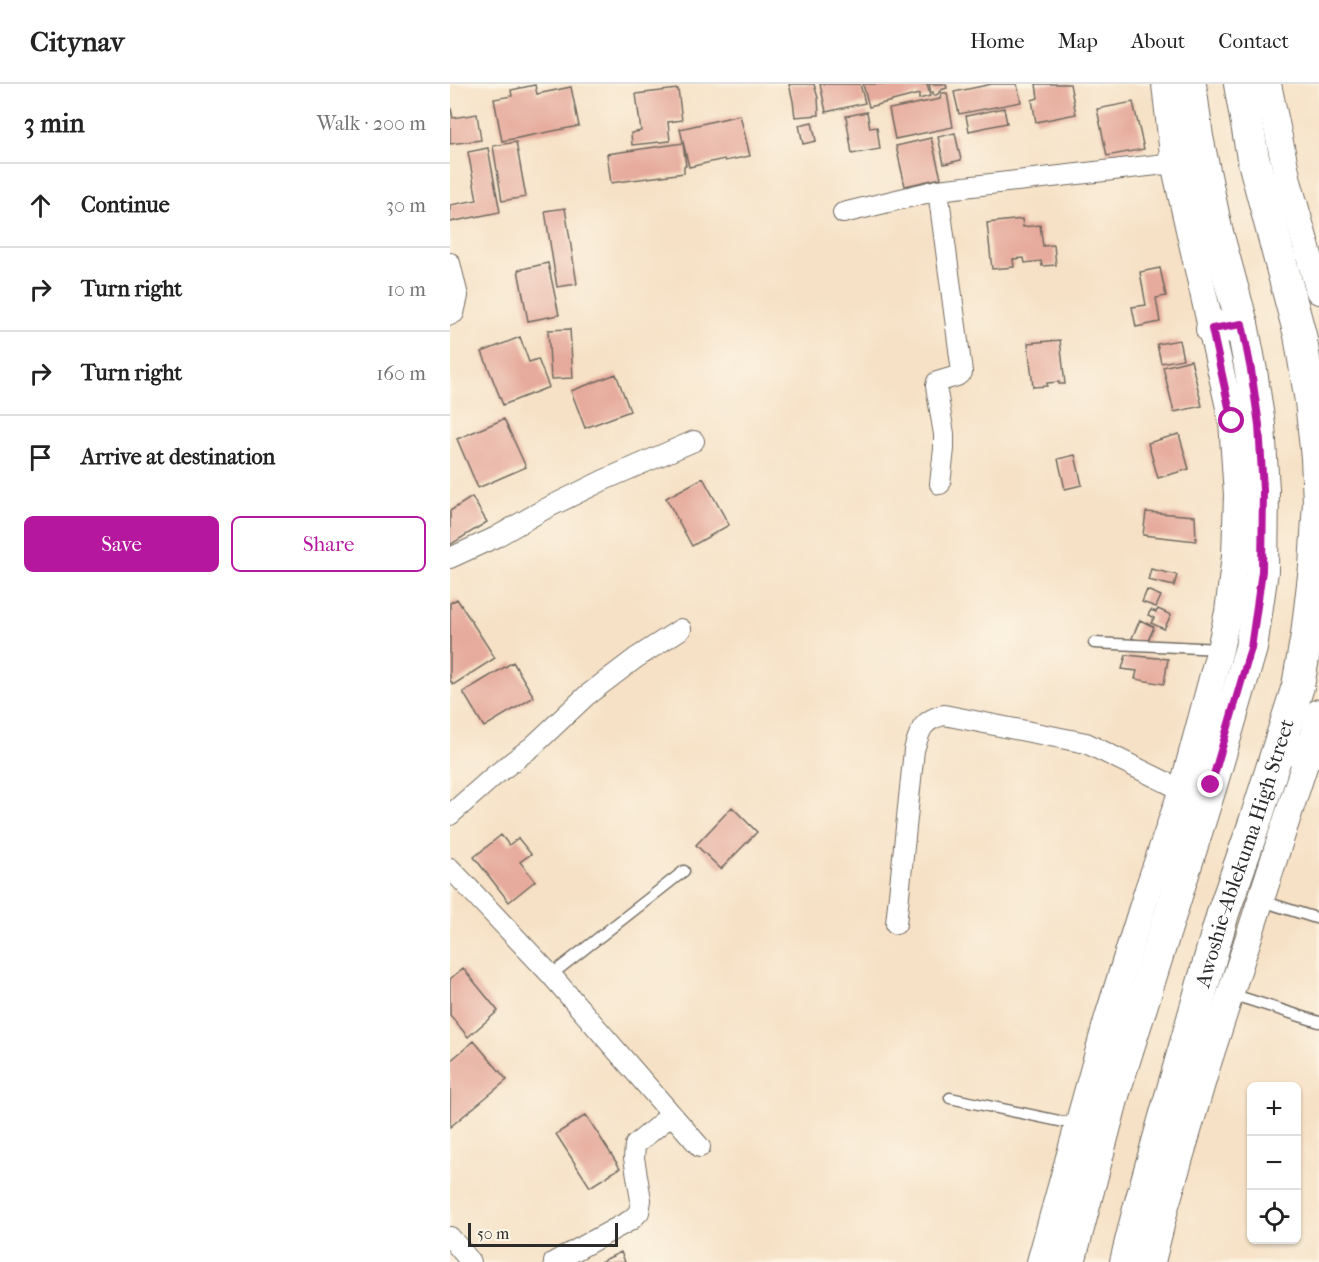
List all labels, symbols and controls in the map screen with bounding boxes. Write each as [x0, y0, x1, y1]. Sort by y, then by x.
text: Citynav [30, 25, 124, 58]
text: Home [970, 29, 1025, 53]
text: Map [1058, 29, 1098, 53]
text: About [1131, 29, 1185, 53]
text: Contact [1218, 29, 1289, 53]
text: 3 min [24, 108, 85, 139]
text: Walk · 200 m [317, 112, 426, 135]
icon: ahead [24, 189, 57, 222]
text: Continue [81, 192, 170, 218]
text: 30 m [386, 194, 426, 217]
icon: right [24, 273, 57, 306]
text: Turn right [81, 276, 182, 302]
text: 10 m [387, 278, 426, 301]
icon: right [24, 357, 57, 390]
text: Turn right [81, 360, 182, 386]
text: 160 m [376, 362, 426, 385]
route start [1218, 407, 1244, 433]
icon: arrive [24, 441, 57, 474]
text: Arrive at destination [81, 444, 275, 470]
button: Save [24, 516, 219, 572]
button: Share [231, 516, 426, 572]
street label: Awoshie-Ablekuma High Street [1190, 715, 1299, 991]
route end [1197, 771, 1223, 797]
map controls [1247, 1082, 1301, 1244]
button: + [1247, 1082, 1301, 1136]
button: − [1247, 1136, 1301, 1190]
button: locate [1247, 1190, 1301, 1244]
scale bar [468, 1220, 618, 1248]
text: 50 m [477, 1224, 509, 1243]

